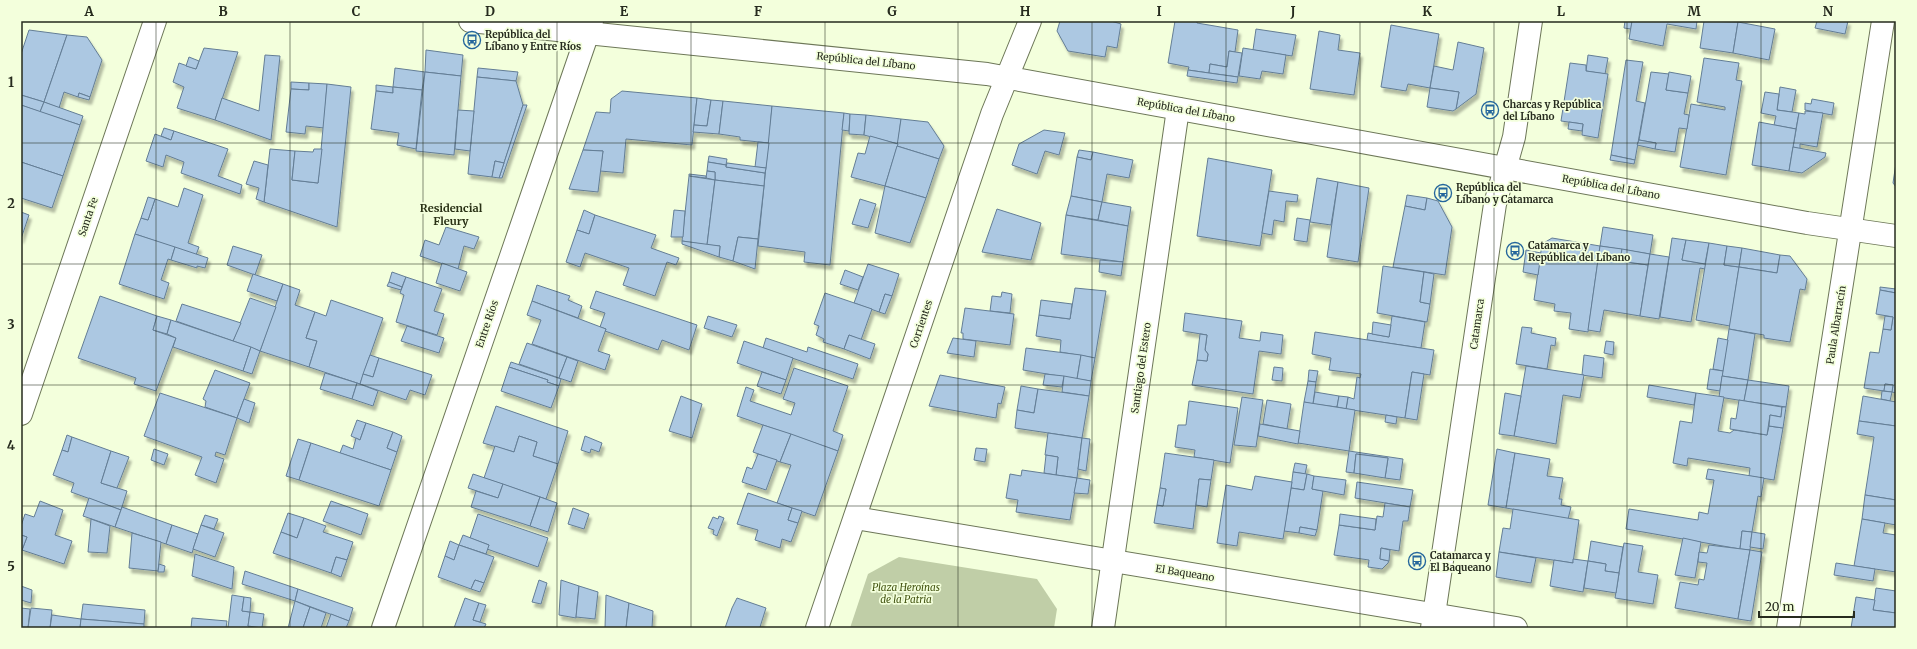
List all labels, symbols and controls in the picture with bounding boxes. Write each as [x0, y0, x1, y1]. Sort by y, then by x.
text: A [83, 3, 94, 20]
text: B [218, 3, 228, 20]
text: C [352, 3, 361, 20]
text: D [485, 3, 495, 20]
text: E [620, 3, 629, 20]
text: F [754, 3, 762, 20]
text: G [887, 3, 897, 20]
text: H [1020, 3, 1031, 20]
text: I [1156, 3, 1162, 20]
text: J [1289, 3, 1296, 20]
text: K [1422, 3, 1432, 20]
text: L [1557, 3, 1566, 20]
text: M [1687, 3, 1701, 20]
text: N [1823, 3, 1834, 20]
place label: República del Líbano y Entre Ríos [485, 28, 581, 53]
bus stop icon: República del Líbano y Entre Ríos [462, 30, 482, 50]
street label: República del Líbano [816, 49, 916, 73]
text: 1 [8, 74, 14, 91]
street label: República del Líbano [1136, 95, 1236, 125]
place label: Charcas y República del Líbano [1503, 98, 1602, 123]
bus stop icon: Charcas y República del Líbano [1480, 100, 1500, 120]
street label: República del Líbano [1561, 172, 1661, 202]
place label: República del Líbano y Catamarca [1456, 181, 1554, 206]
bus stop icon: República del Líbano y Catamarca [1433, 183, 1453, 203]
text: 2 [7, 195, 15, 212]
street label: Santa Fe [75, 196, 101, 238]
district label: Residencial Fleury [420, 201, 483, 228]
place label: Catamarca y República del Líbano [1528, 239, 1630, 264]
bus stop icon: Catamarca y República del Líbano [1505, 241, 1525, 261]
street label: Paula Albarracín [1823, 284, 1849, 365]
street label: Catamarca [1467, 297, 1487, 350]
street label: Entre Ríos [473, 298, 501, 350]
street label: Corrientes [907, 298, 935, 350]
text: 3 [7, 316, 15, 333]
street label: Santiago del Estero [1128, 321, 1154, 414]
text: 4 [7, 437, 16, 454]
place label: Catamarca y El Baqueano [1430, 549, 1491, 574]
bus stop icon: Catamarca y El Baqueano [1407, 551, 1427, 571]
text: 5 [7, 558, 15, 575]
street label: El Baqueano [1155, 562, 1216, 584]
park label: Plaza Heroínas de la Patria [872, 581, 940, 606]
scale bar [1759, 593, 1854, 619]
text: 20 m [1765, 599, 1794, 614]

